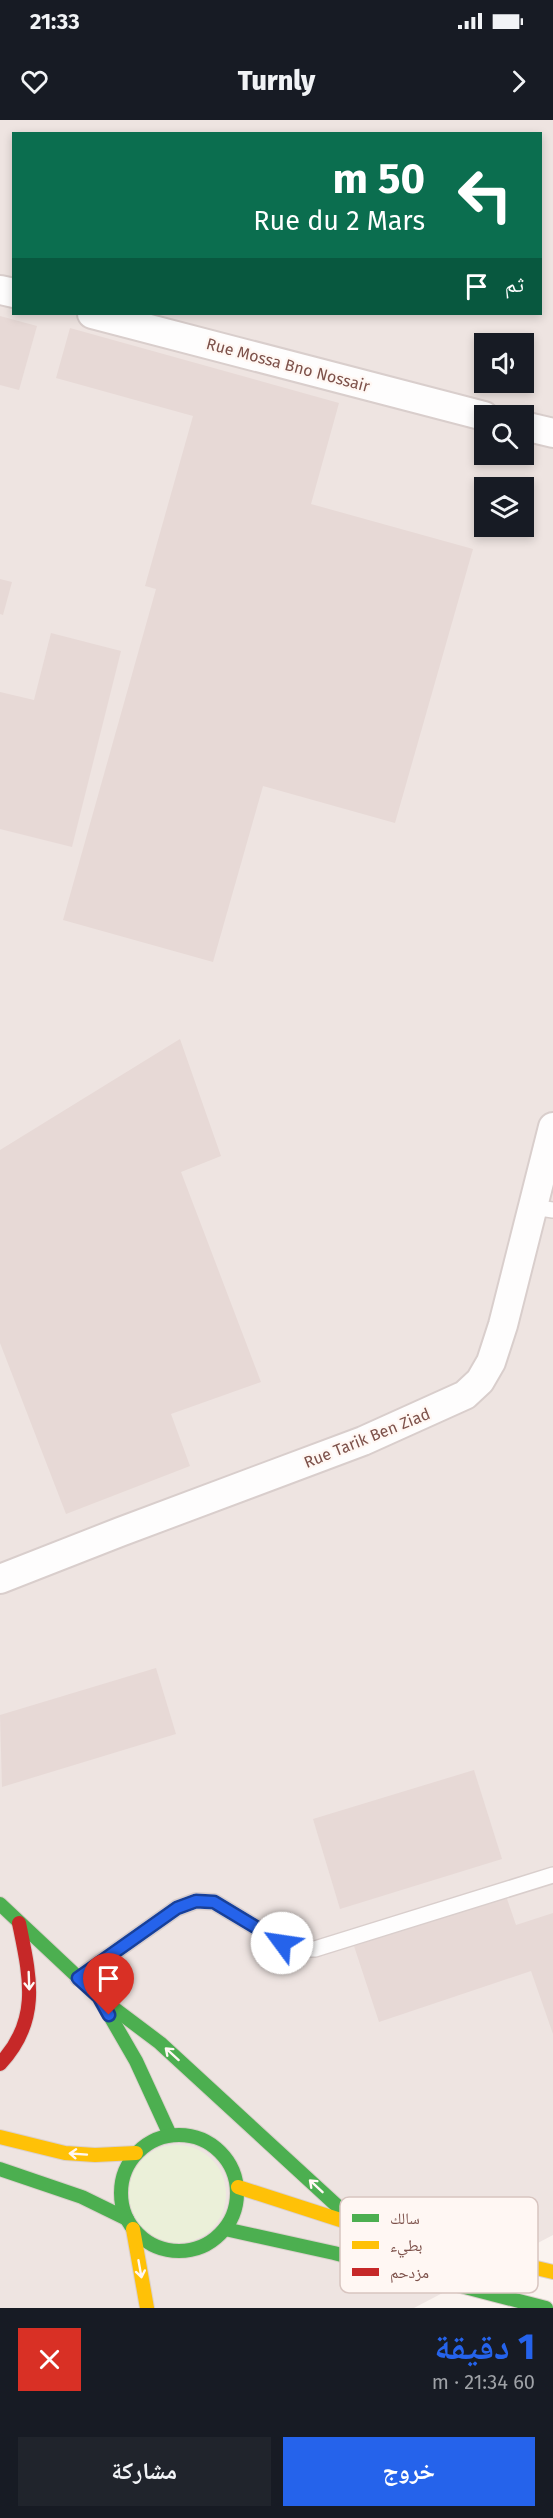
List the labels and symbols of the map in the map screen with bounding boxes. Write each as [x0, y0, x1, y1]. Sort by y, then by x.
street label: Rue Mossa Bno Nossair [204, 334, 373, 396]
street label: Rue Tarik Ben Ziad [301, 1404, 433, 1472]
position arrow [250, 1911, 314, 1975]
pin [83, 1953, 134, 2015]
one-way arrow [23, 1970, 35, 1990]
one-way arrow [165, 2047, 180, 2061]
one-way arrow [69, 2148, 89, 2159]
one-way arrow [309, 2179, 324, 2193]
legend [340, 2197, 538, 2293]
text: سالك [390, 2209, 420, 2228]
text: بطيء [390, 2236, 422, 2258]
one-way arrow [135, 2258, 146, 2278]
text: مزدحم [390, 2263, 429, 2283]

